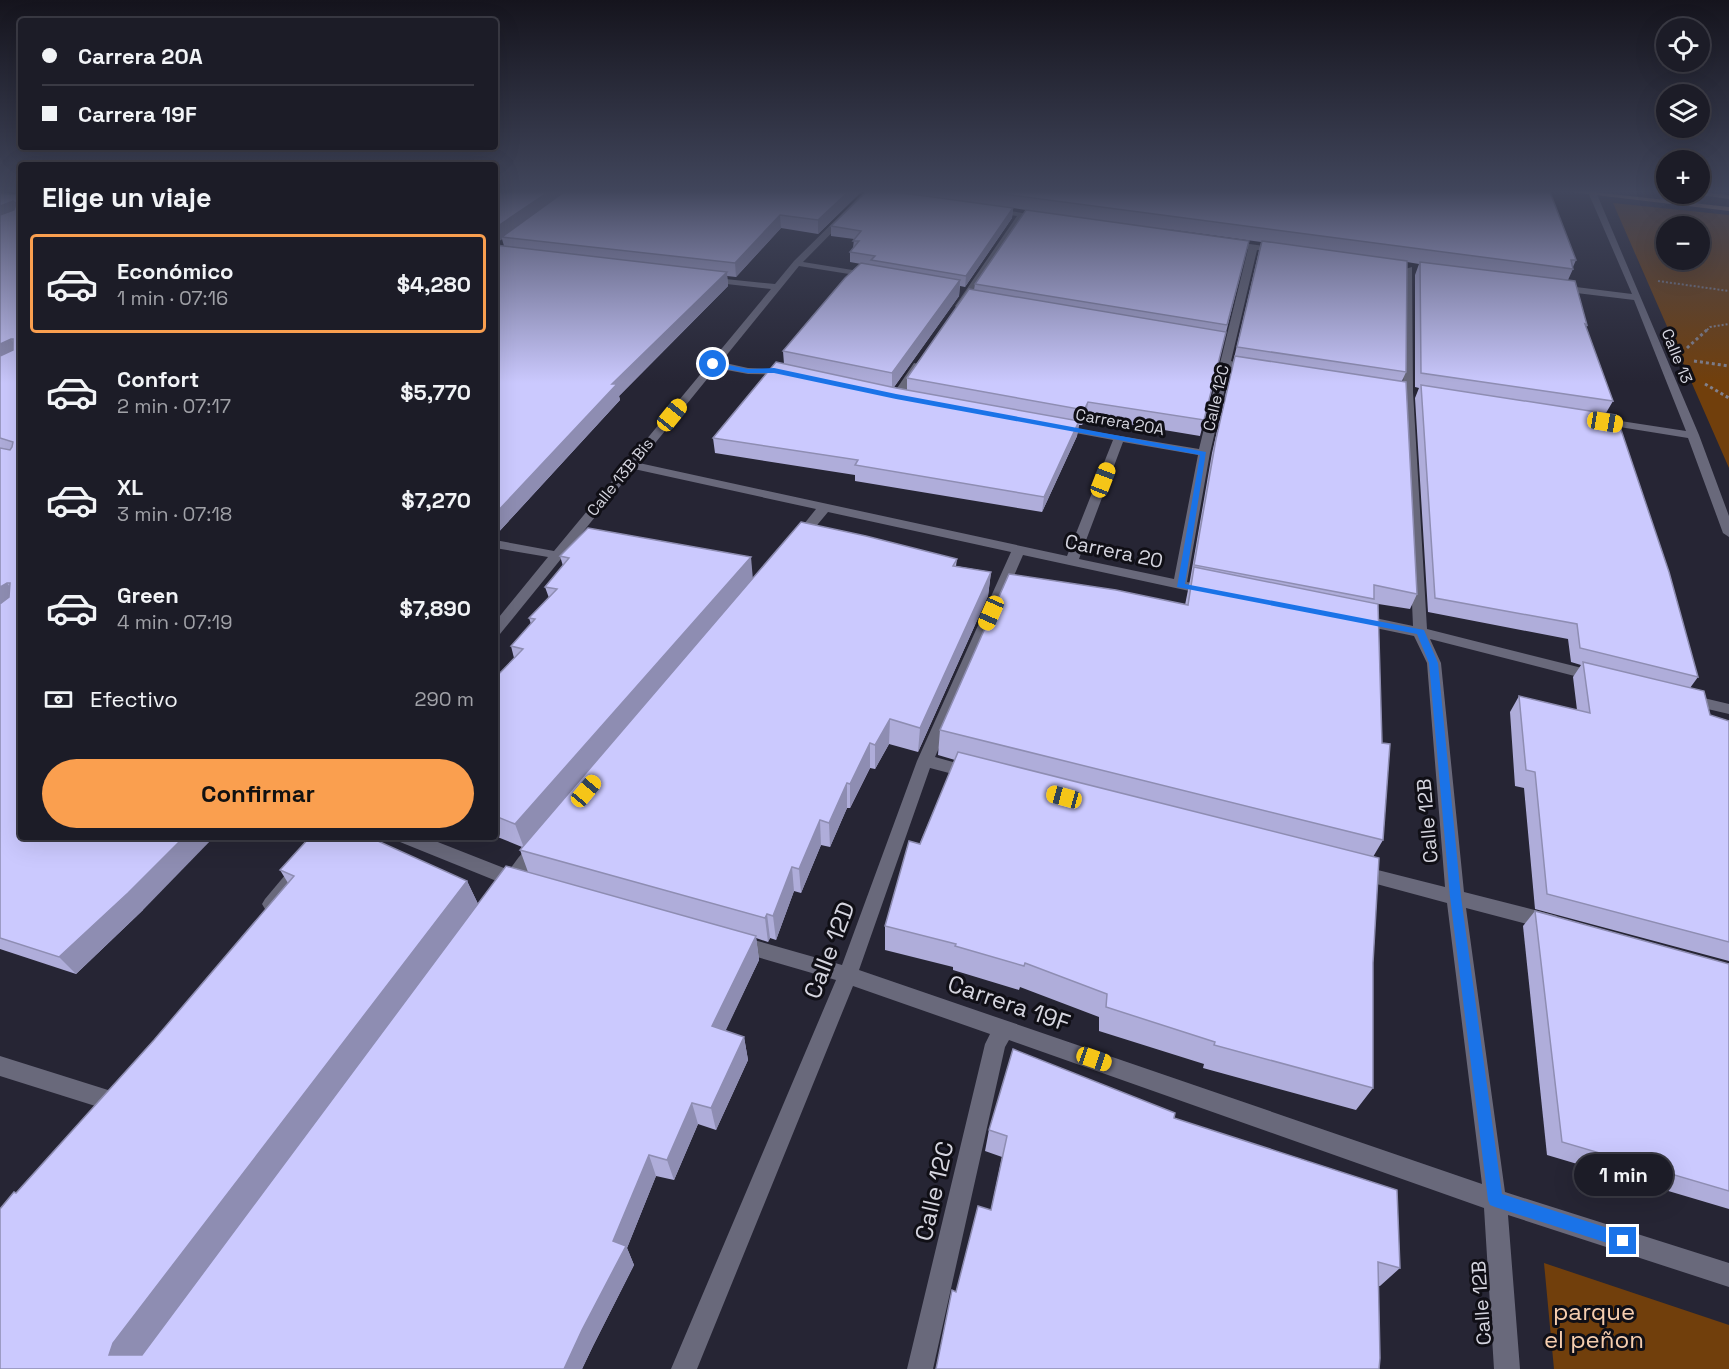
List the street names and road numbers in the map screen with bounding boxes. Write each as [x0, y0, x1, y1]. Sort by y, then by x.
street label: Calle 13 [1657, 326, 1697, 386]
street label: Calle 12C [1198, 363, 1234, 433]
street label: Carrera 20A [1074, 404, 1166, 440]
street label: Calle 13B Bis [582, 434, 658, 520]
street label: Carrera 20 [1063, 528, 1165, 574]
street label: Calle 12B [1410, 778, 1444, 864]
street label: Calle 12D [796, 897, 862, 1003]
street label: Carrera 19F [944, 968, 1074, 1038]
street label: Calle 12C [908, 1138, 960, 1244]
street label: Calle 12B [1465, 1260, 1497, 1346]

